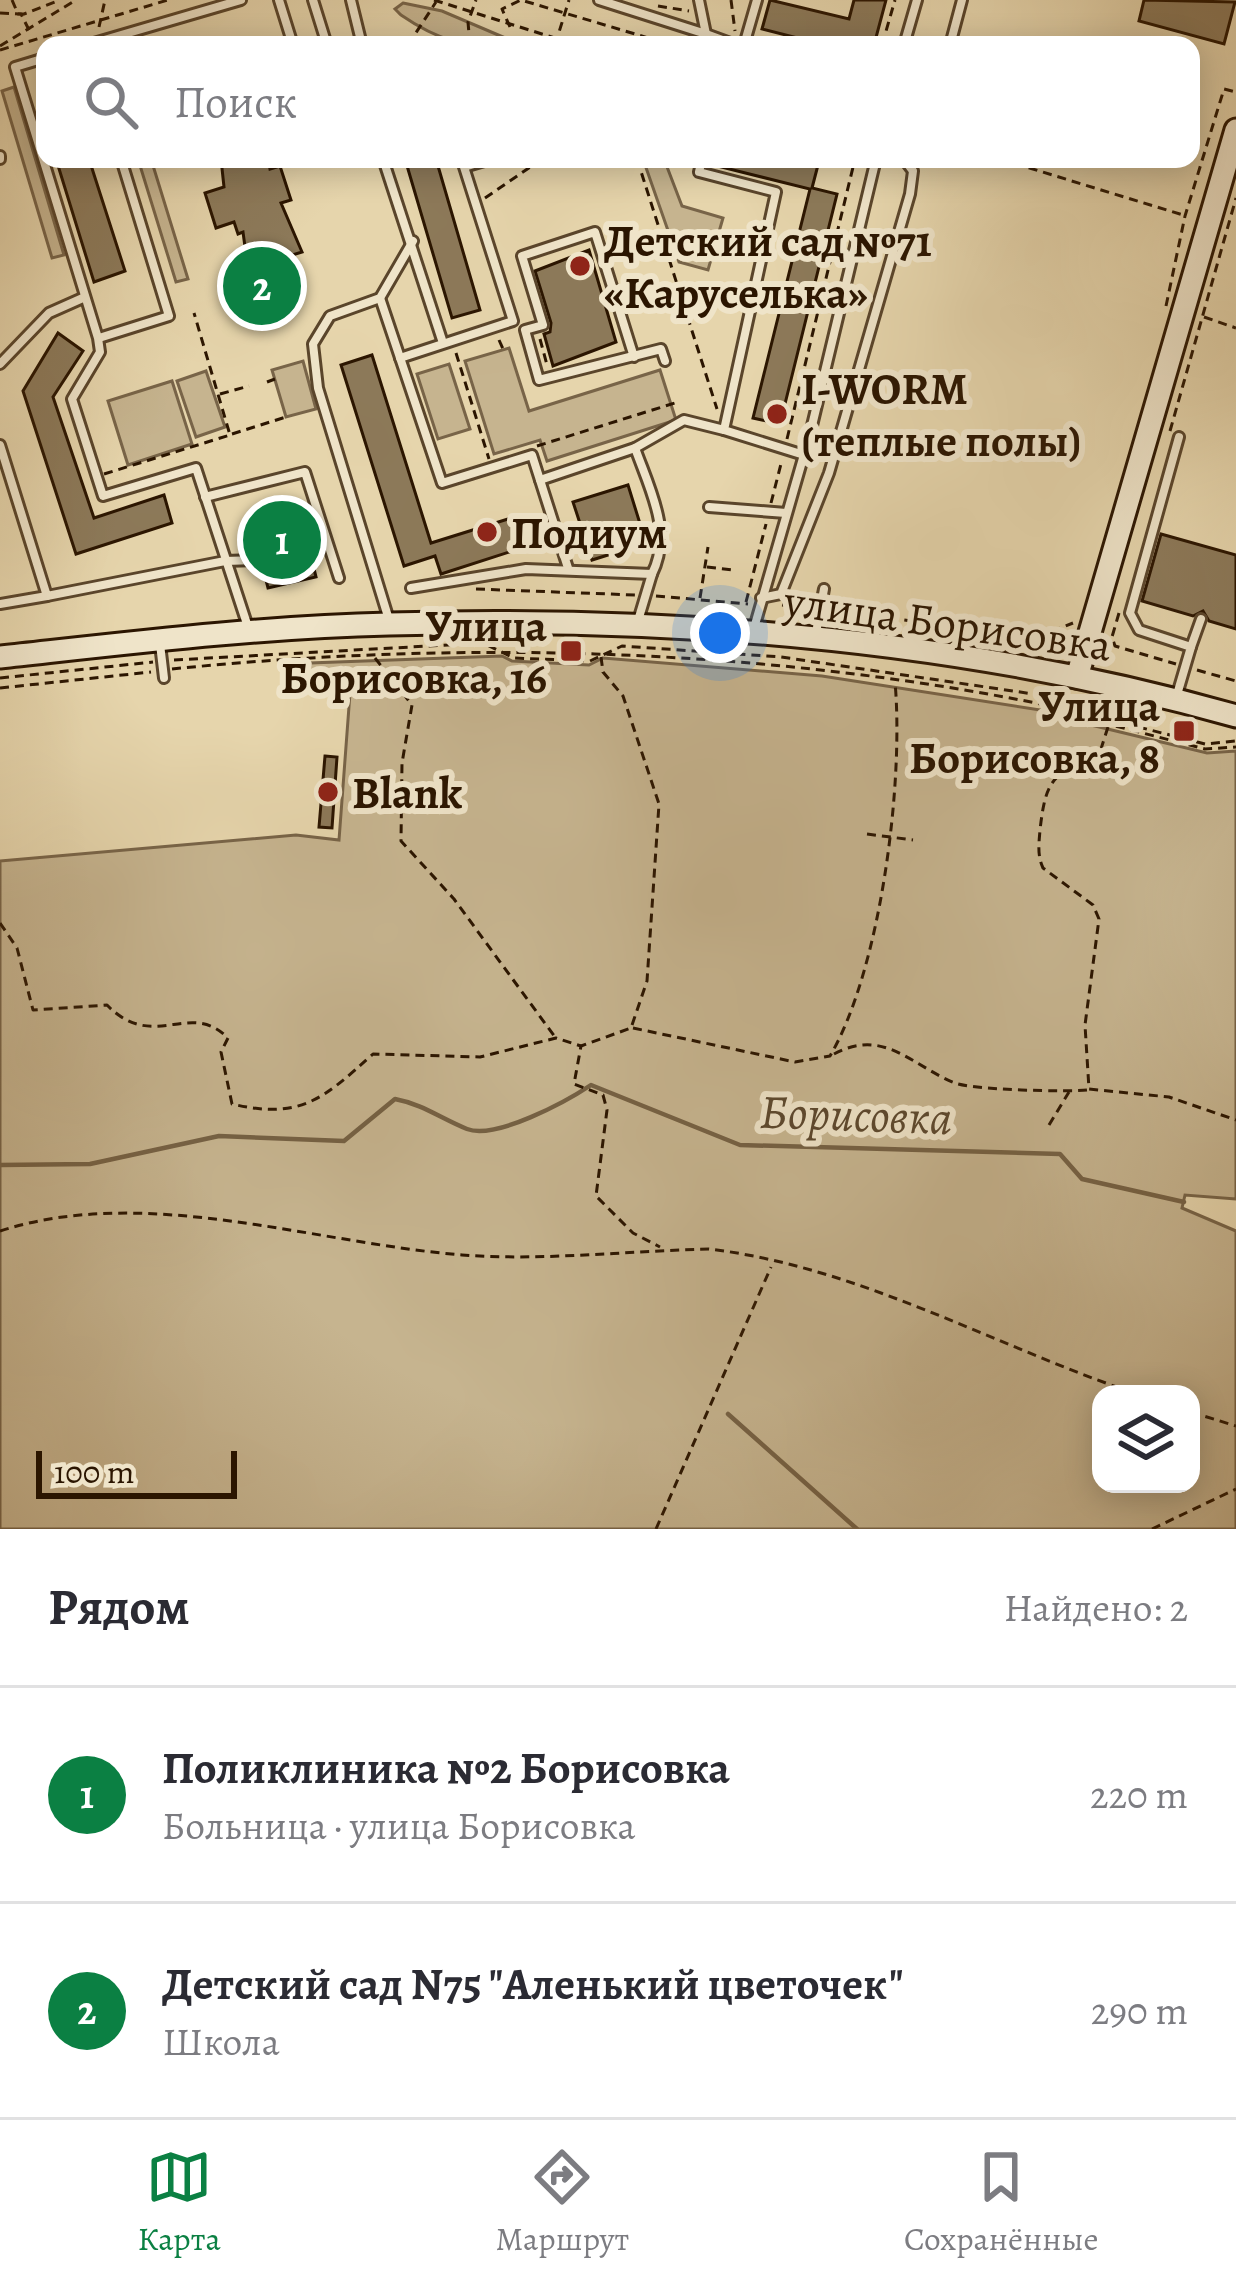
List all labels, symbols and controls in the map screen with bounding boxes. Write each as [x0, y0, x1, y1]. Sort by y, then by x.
search box [36, 36, 1200, 168]
icon: search [78, 69, 144, 135]
text: Поиск [174, 71, 297, 133]
place label: Детский сад №71 «Каруселька» [604, 210, 932, 324]
pin: 2 [223, 241, 301, 331]
marker: Детский сад №71 «Каруселька» [567, 253, 593, 279]
place label: I-WORM (теплые полы) [801, 358, 1082, 472]
marker: I-WORM (теплые полы) [764, 401, 790, 427]
pin: 1 [243, 495, 321, 585]
place label: Подиум [511, 502, 667, 564]
marker: Подиум [474, 519, 500, 545]
street label: улица Борисовка [779, 569, 1116, 677]
place label: Улица Борисовка, 16 [281, 595, 548, 709]
your location [690, 603, 750, 663]
marker: Улица Борисовка, 16 [558, 638, 584, 664]
place label: Улица Борисовка, 8 [909, 675, 1161, 789]
marker: Улица Борисовка, 8 [1171, 718, 1197, 744]
place label: Blank [352, 762, 463, 824]
marker: Blank [315, 779, 341, 805]
water label: Борисовка [758, 1079, 954, 1151]
map controls [1092, 1385, 1200, 1493]
button: layers [1092, 1385, 1200, 1493]
scale bar [36, 1445, 237, 1498]
text: 100 m [54, 1449, 134, 1494]
text: Рядом [48, 1572, 190, 1642]
text: Найдено: 2 [1004, 1581, 1188, 1634]
text: Поликлиника №2 Борисовка [162, 1737, 730, 1799]
text: 1 [80, 1768, 94, 1821]
text: 220 m [1090, 1768, 1188, 1821]
text: Больница · улица Борисовка [162, 1799, 635, 1852]
text: Детский сад N75 "Аленький цветочек" [162, 1953, 903, 2015]
text: 2 [78, 1984, 96, 2037]
text: 290 m [1091, 1984, 1188, 2037]
text: Школа [162, 2015, 280, 2068]
tab: Карта [137, 2144, 221, 2261]
tab: Маршрут [495, 2144, 629, 2261]
tab: Сохранённые [904, 2144, 1099, 2261]

